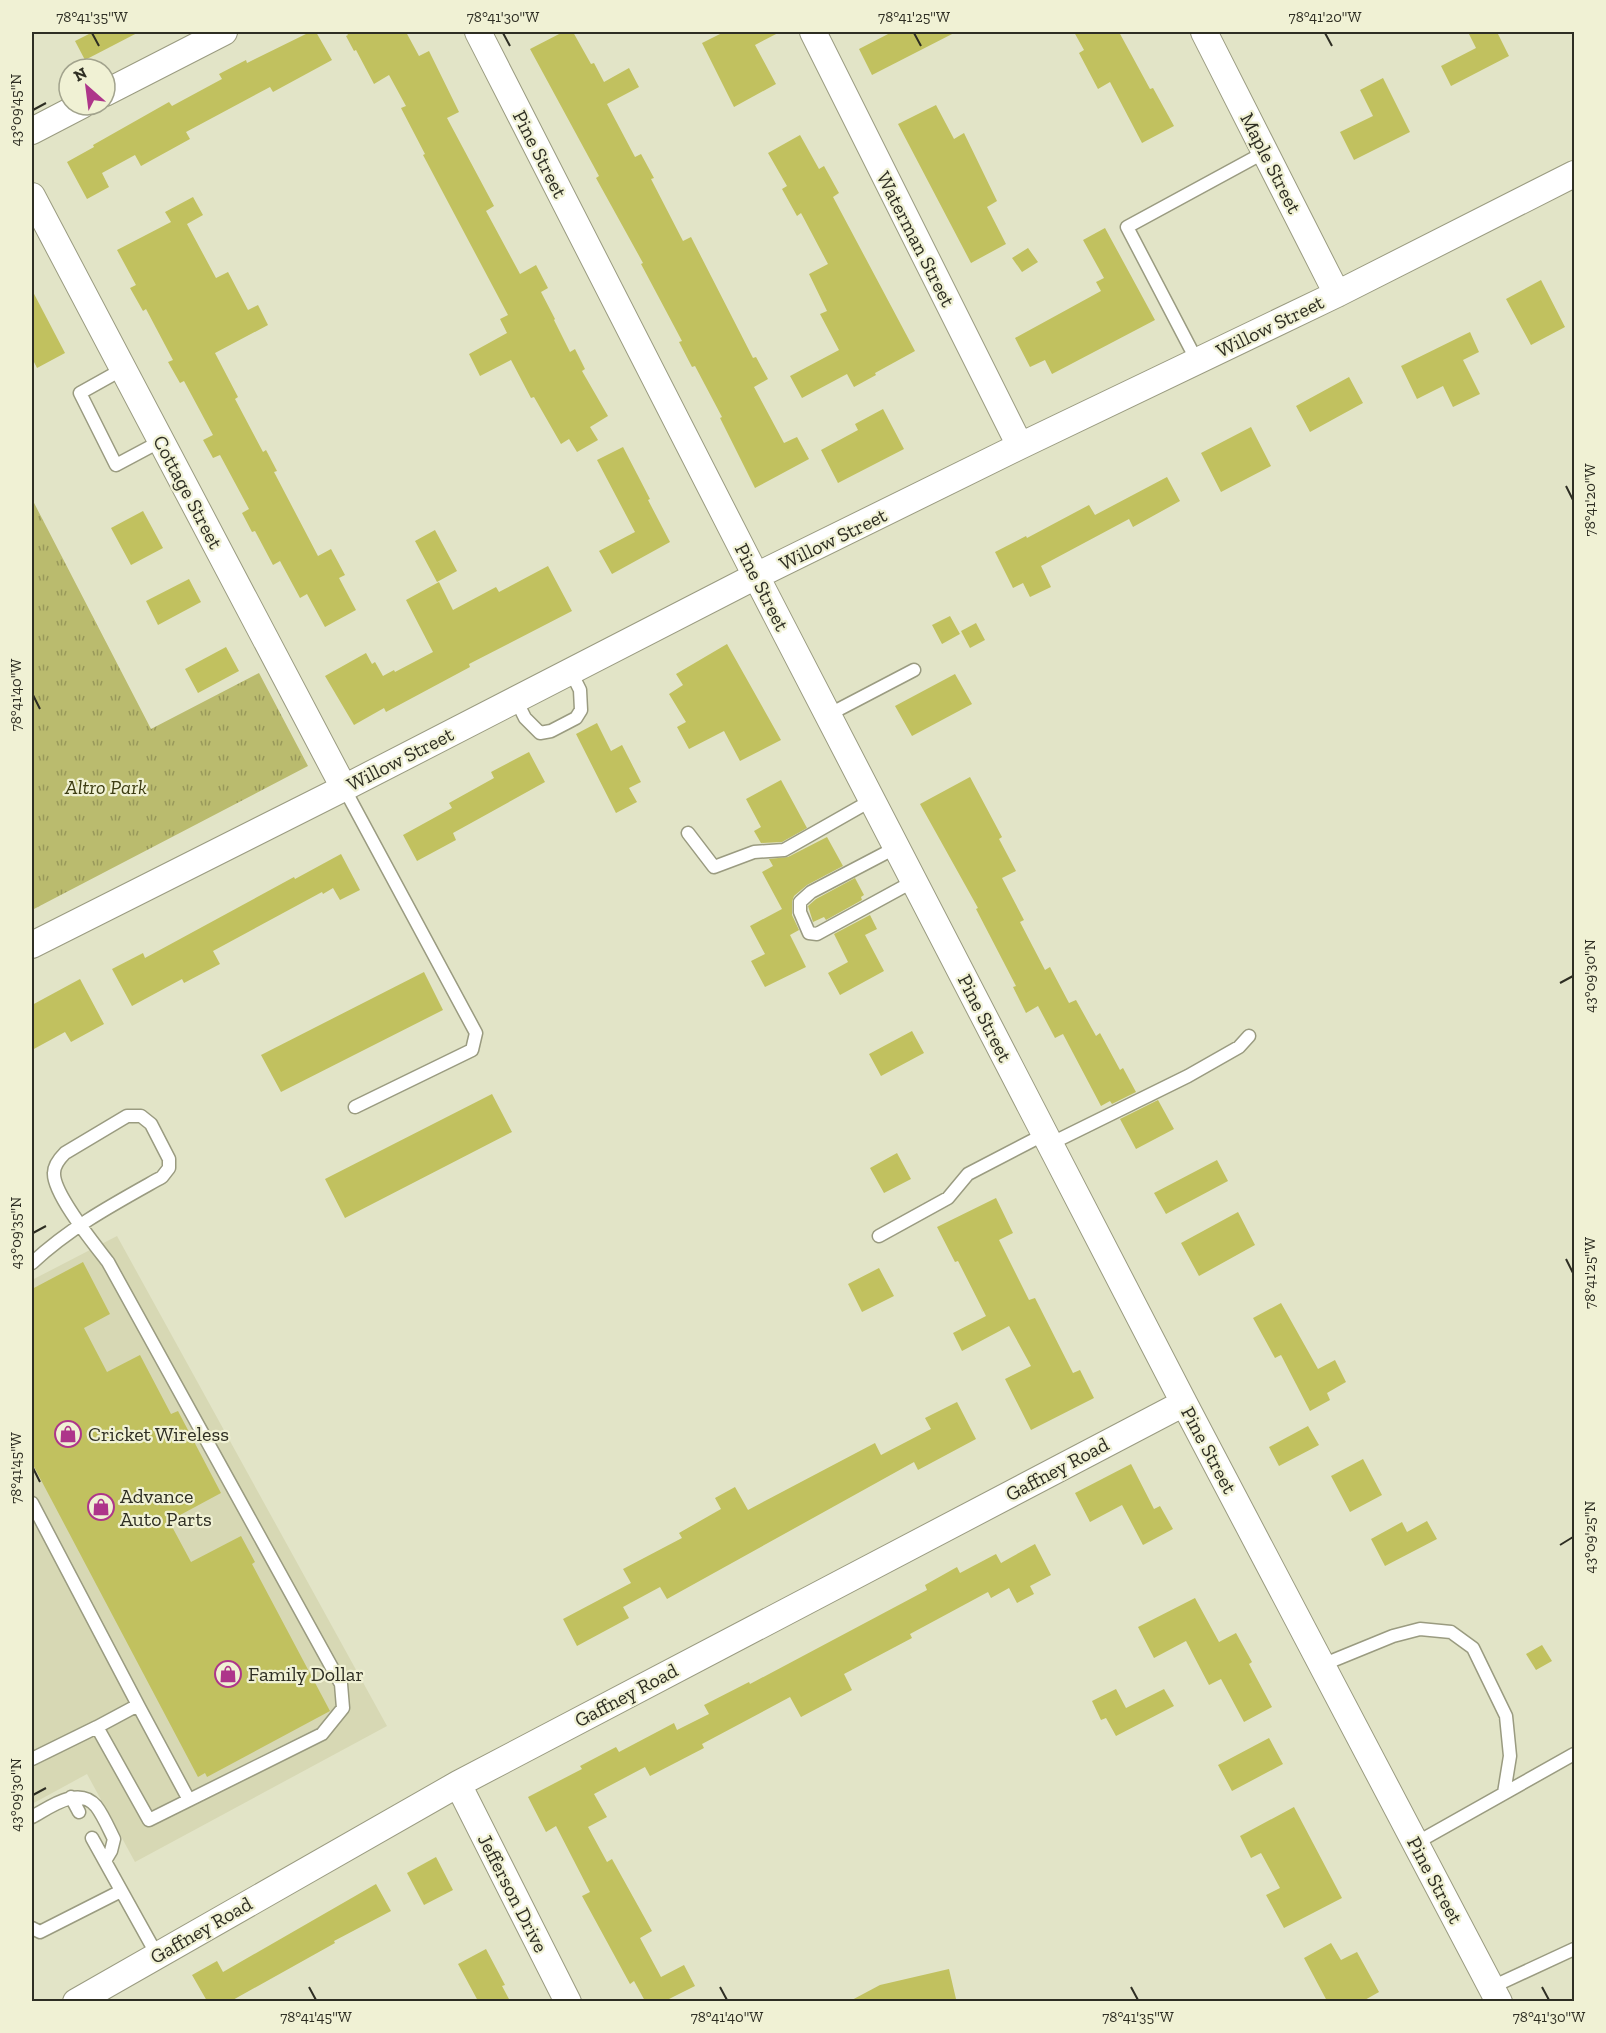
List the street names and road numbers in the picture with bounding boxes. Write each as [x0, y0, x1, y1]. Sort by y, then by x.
street label: Pine Street [508, 106, 573, 202]
street label: Maple Street [1235, 109, 1307, 218]
street label: Waterman Street [872, 167, 961, 311]
street label: Willow Street [1212, 289, 1328, 362]
street label: Cottage Street [148, 431, 228, 553]
street label: Willow Street [775, 502, 891, 575]
street label: Pine Street [730, 539, 795, 635]
street label: Willow Street [343, 722, 458, 796]
street label: Pine Street [953, 970, 1018, 1066]
street label: Pine Street [1176, 1402, 1242, 1498]
street label: Gaffney Road [1001, 1432, 1113, 1506]
street label: Gaffney Road [570, 1658, 682, 1732]
street label: Jefferson Drive [473, 1830, 553, 1956]
street label: Pine Street [1402, 1832, 1468, 1928]
street label: Gaffney Road [146, 1891, 256, 1969]

